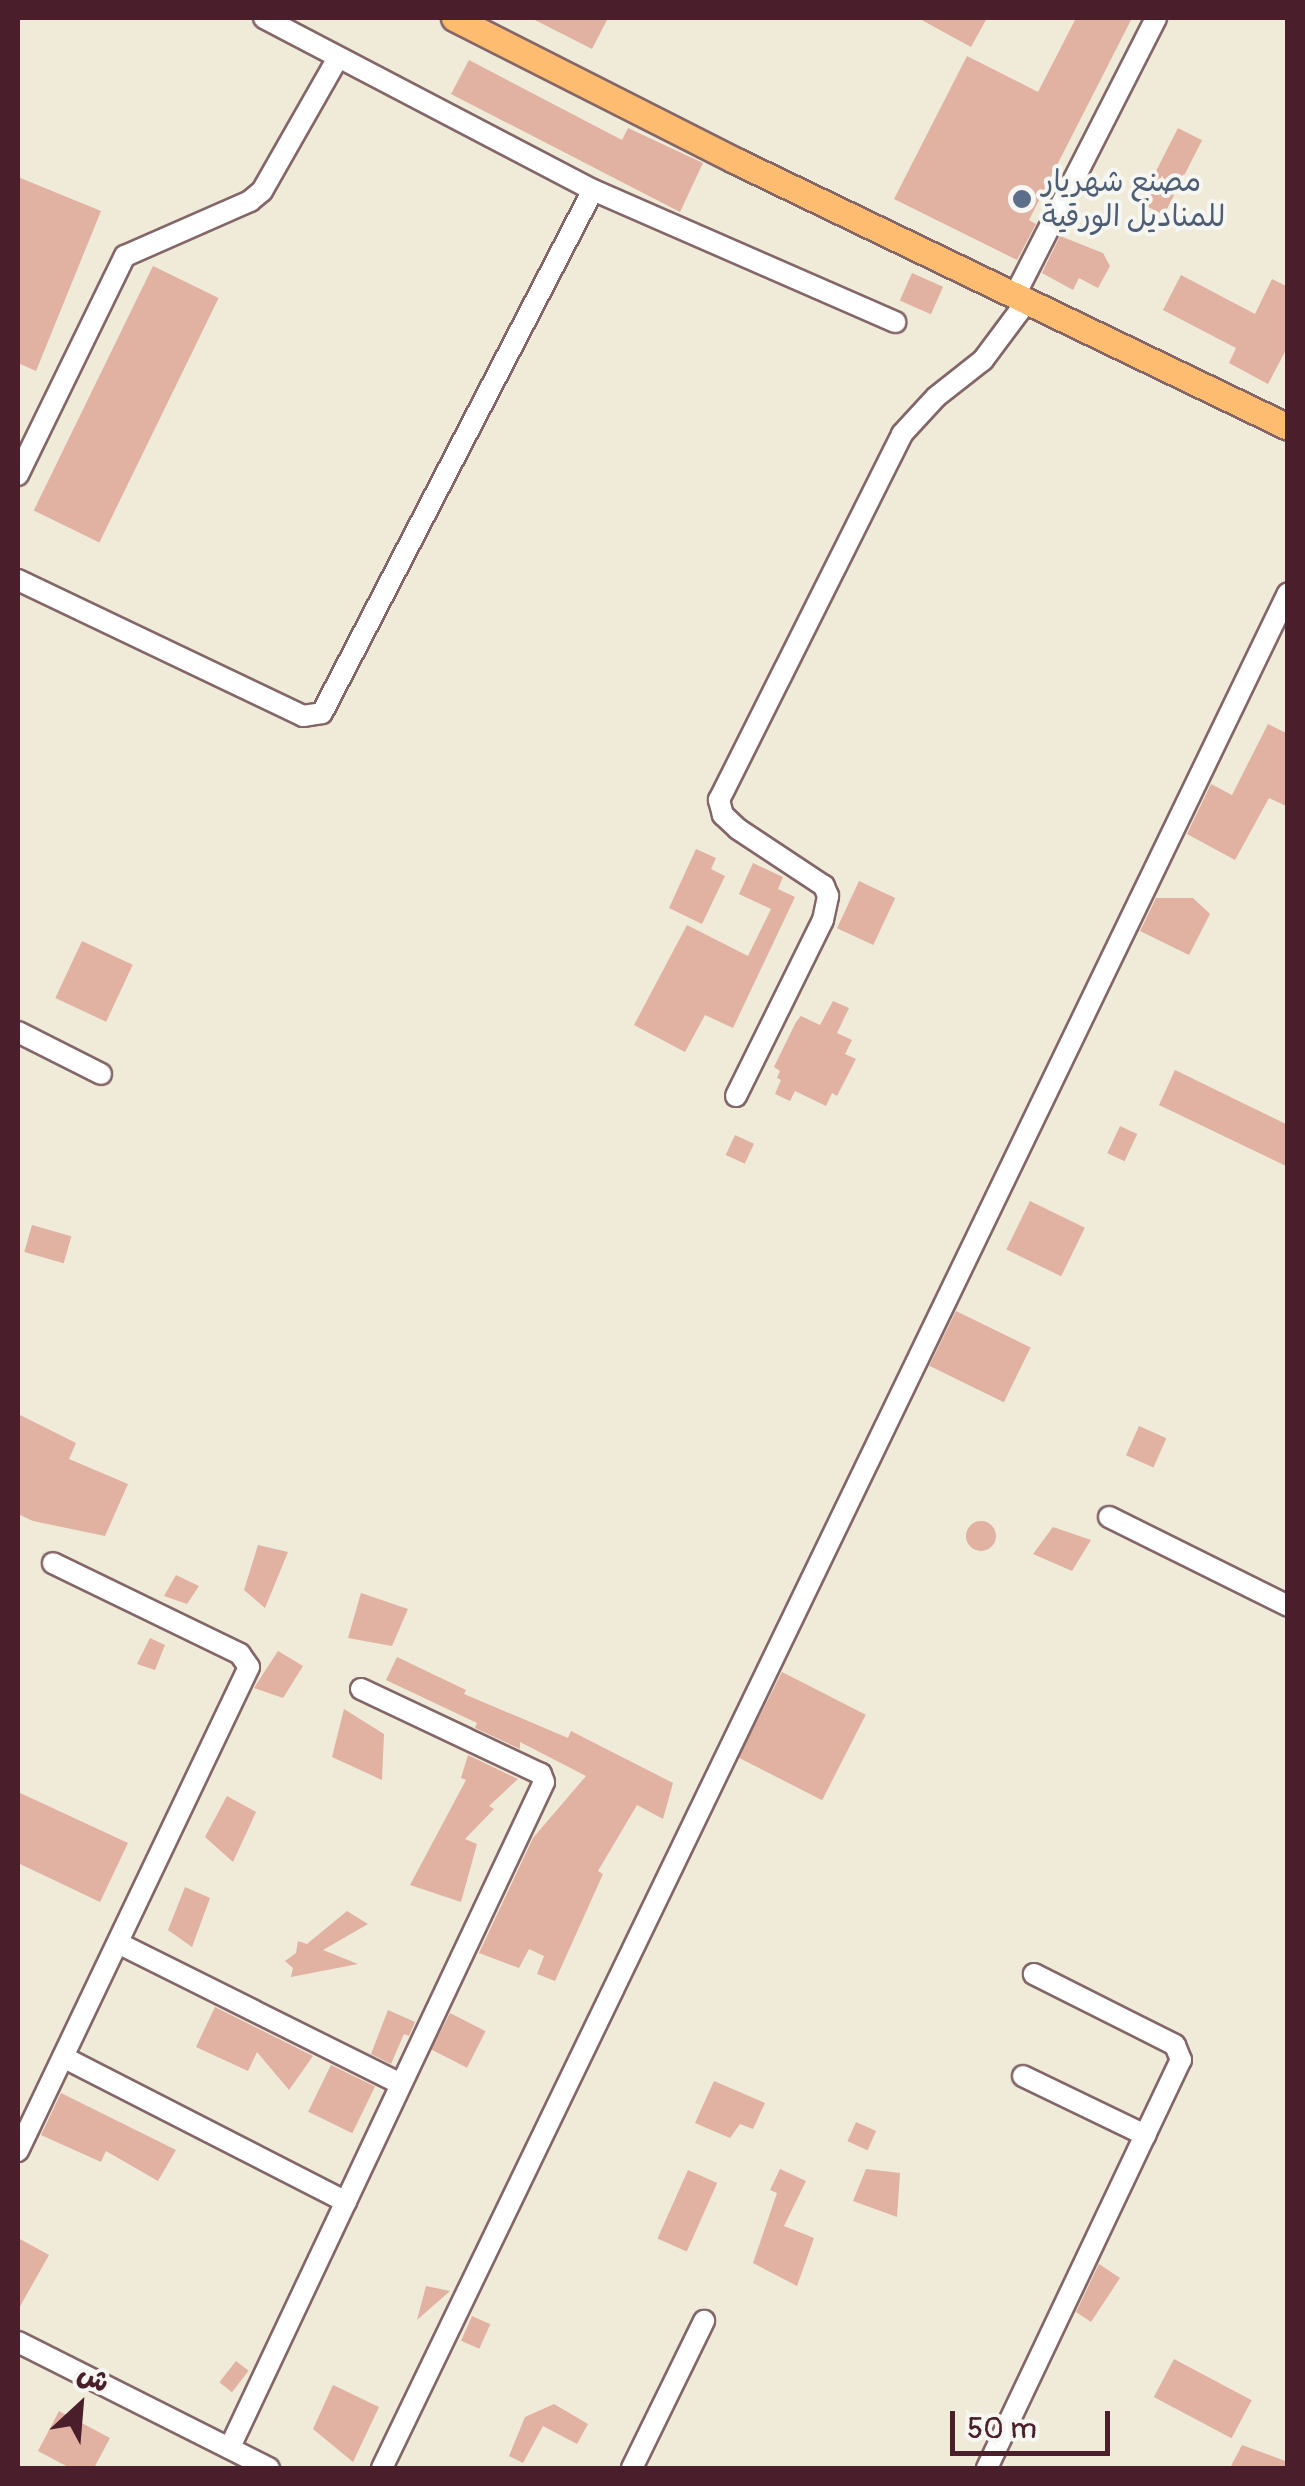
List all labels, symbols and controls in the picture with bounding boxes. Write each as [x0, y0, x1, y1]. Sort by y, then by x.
place label: مصنع شهريار للمناديل الورقية [1042, 164, 1225, 234]
marker: مصنع شهريار للمناديل الورقية [1011, 188, 1033, 210]
north arrow [30, 2356, 130, 2456]
text: ش [72, 2356, 115, 2401]
scale bar [955, 2391, 1115, 2453]
text: 50 m [967, 2410, 1037, 2447]

